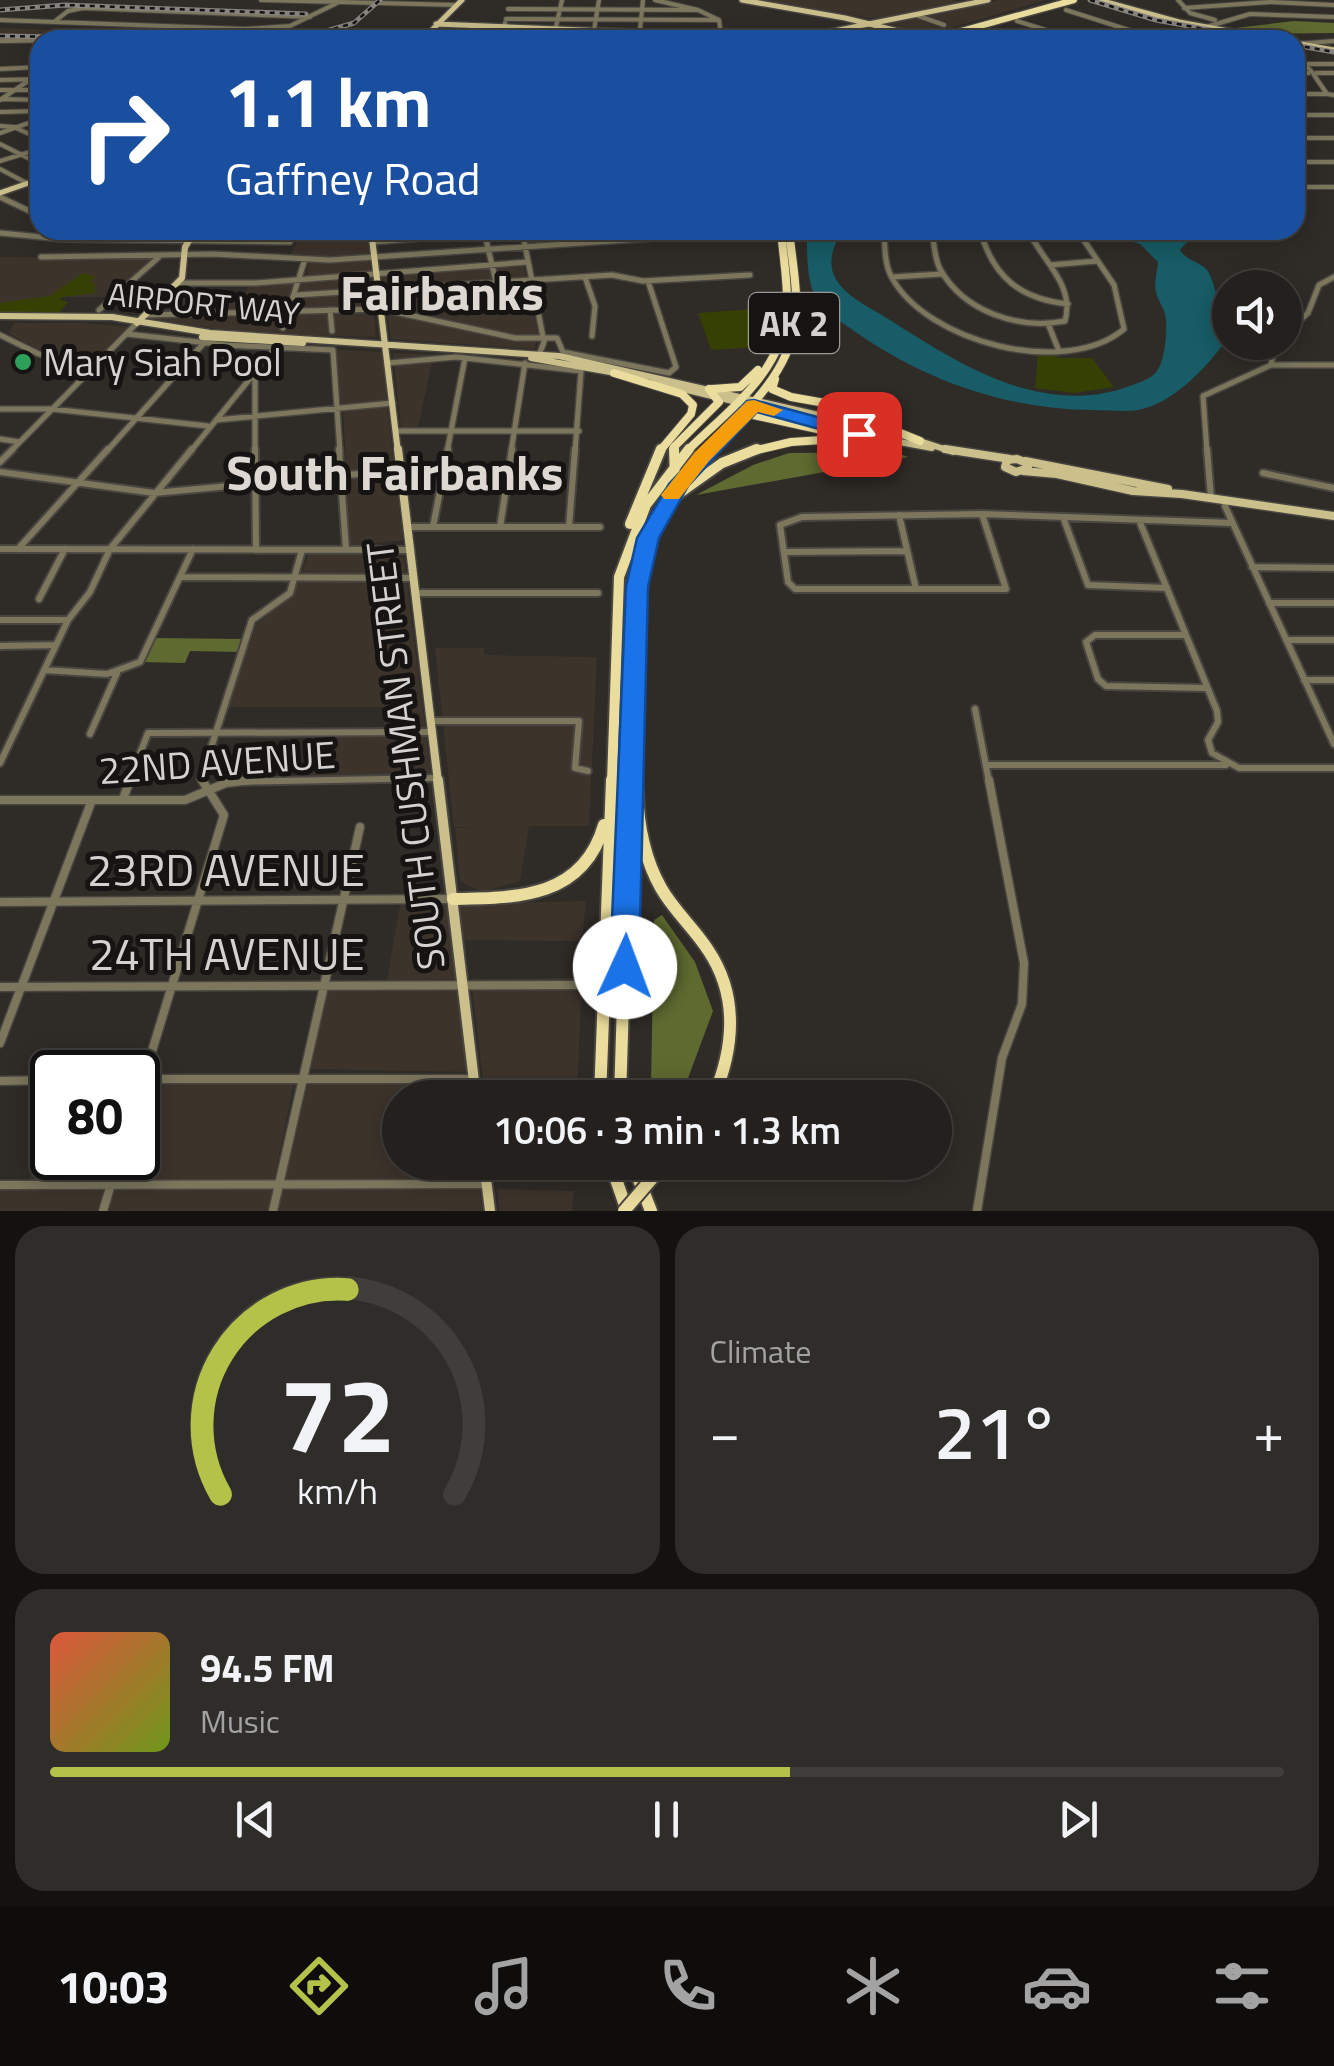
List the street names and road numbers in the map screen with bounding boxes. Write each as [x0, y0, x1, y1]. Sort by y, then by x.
street label: AIRPORT WAY [106, 269, 302, 337]
road number: AK 2 [749, 293, 839, 353]
street label: SOUTH CUSHMAN STREET [350, 539, 460, 973]
street label: 22ND AVENUE [97, 725, 337, 799]
street label: 23RD AVENUE [87, 835, 365, 903]
street label: 24TH AVENUE [89, 919, 365, 987]

